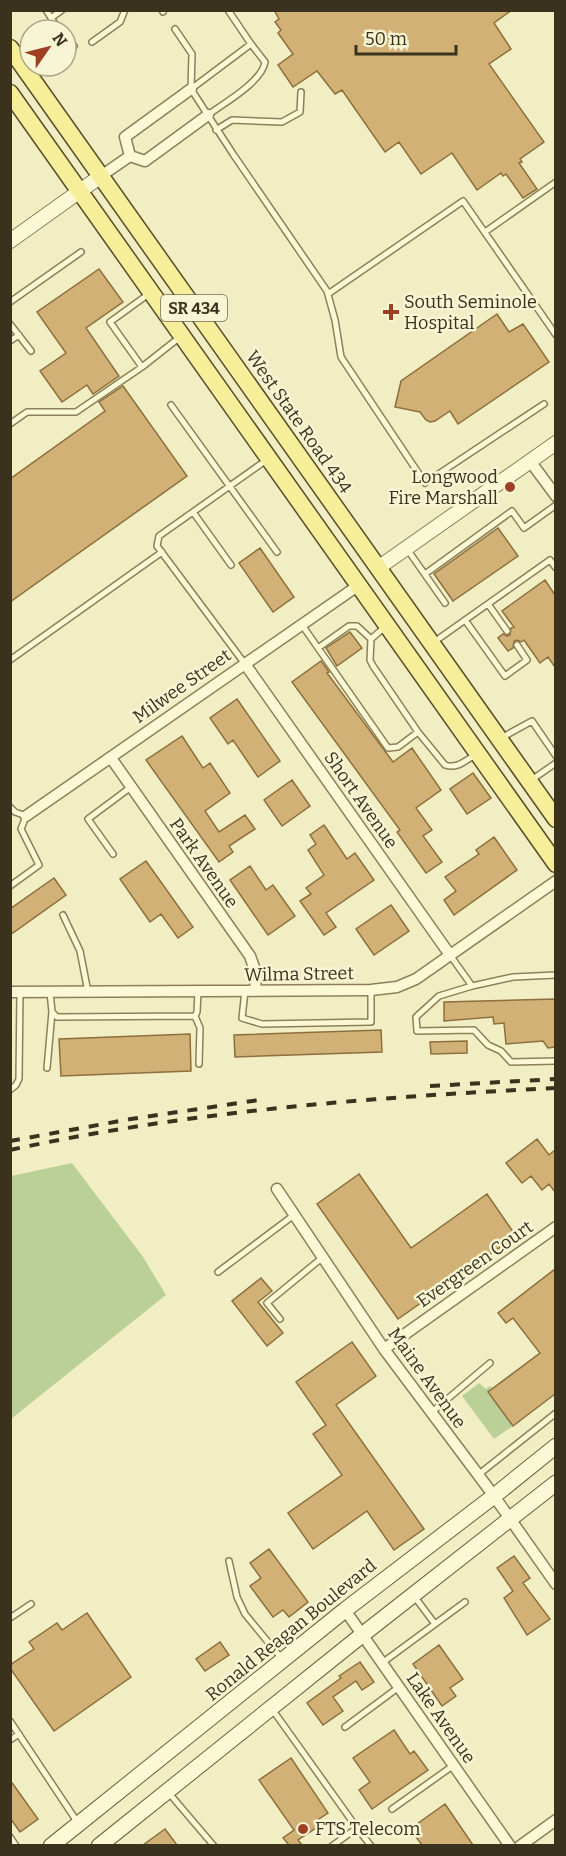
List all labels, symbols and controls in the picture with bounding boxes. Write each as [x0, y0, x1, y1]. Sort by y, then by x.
north arrow [18, 18, 78, 78]
scale bar [356, 18, 456, 56]
text: 50 m [365, 28, 407, 50]
text: N [49, 29, 71, 50]
place label: South Seminole Hospital [404, 291, 537, 334]
road number: SR 434 [161, 295, 227, 321]
marker: South Seminole Hospital [382, 303, 400, 321]
street label: West State Road 434 [241, 346, 357, 498]
place label: Longwood Fire Marshall [389, 466, 498, 509]
marker: Longwood Fire Marshall [503, 480, 517, 494]
street label: Milwee Street [129, 644, 236, 728]
street label: Short Avenue [319, 747, 403, 853]
street label: Park Avenue [165, 814, 243, 912]
street label: Wilma Street [244, 962, 354, 986]
street label: Evergreen Court [413, 1216, 538, 1312]
street label: Maine Avenue [383, 1323, 471, 1433]
street label: Ronald Reagan Boulevard [201, 1554, 381, 1706]
street label: Lake Avenue [402, 1668, 480, 1768]
place label: FTS Telecom [315, 1818, 421, 1840]
marker: FTS Telecom [296, 1822, 310, 1836]

